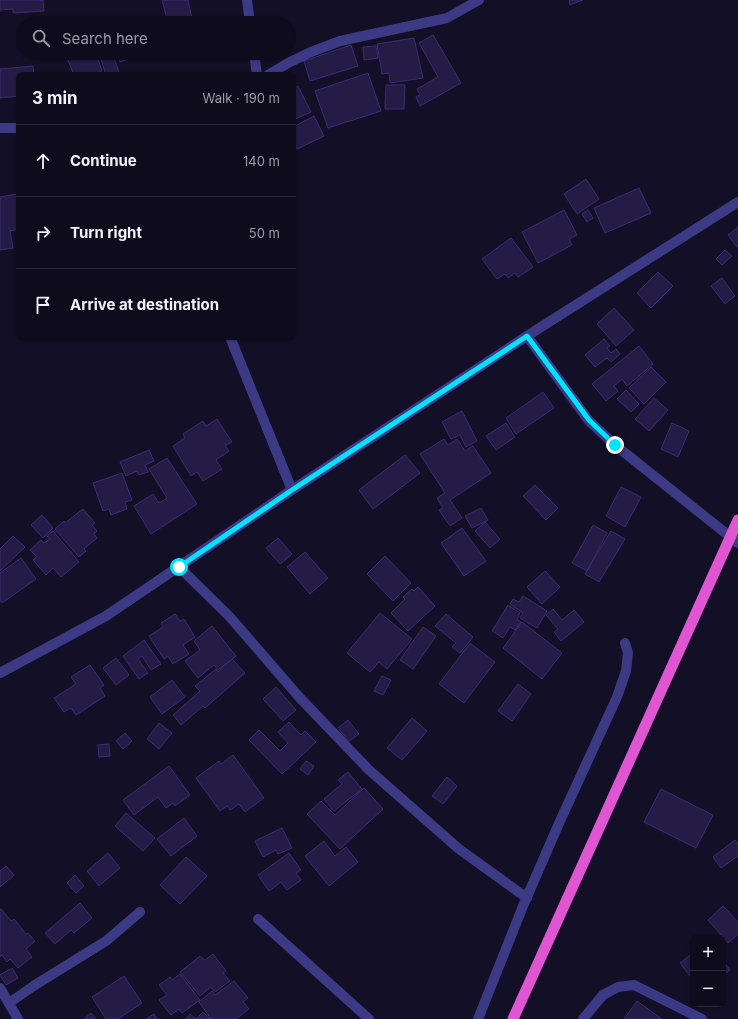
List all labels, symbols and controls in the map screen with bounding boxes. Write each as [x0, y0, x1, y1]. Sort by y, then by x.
search box [16, 16, 296, 60]
icon: search [30, 27, 52, 49]
text: Search here [62, 29, 148, 48]
text: 3 min [32, 88, 78, 108]
text: Walk · 190 m [203, 90, 280, 106]
icon: ahead [32, 150, 54, 172]
text: Continue [70, 151, 137, 170]
text: 140 m [243, 153, 280, 169]
icon: right [32, 222, 54, 244]
text: Turn right [70, 223, 142, 242]
text: 50 m [249, 225, 280, 241]
icon: arrive [32, 294, 54, 316]
text: Arrive at destination [70, 295, 219, 314]
route end [606, 436, 624, 454]
route start [170, 558, 188, 576]
map controls [690, 935, 726, 1007]
button: + [690, 935, 726, 971]
button: − [690, 971, 726, 1007]

